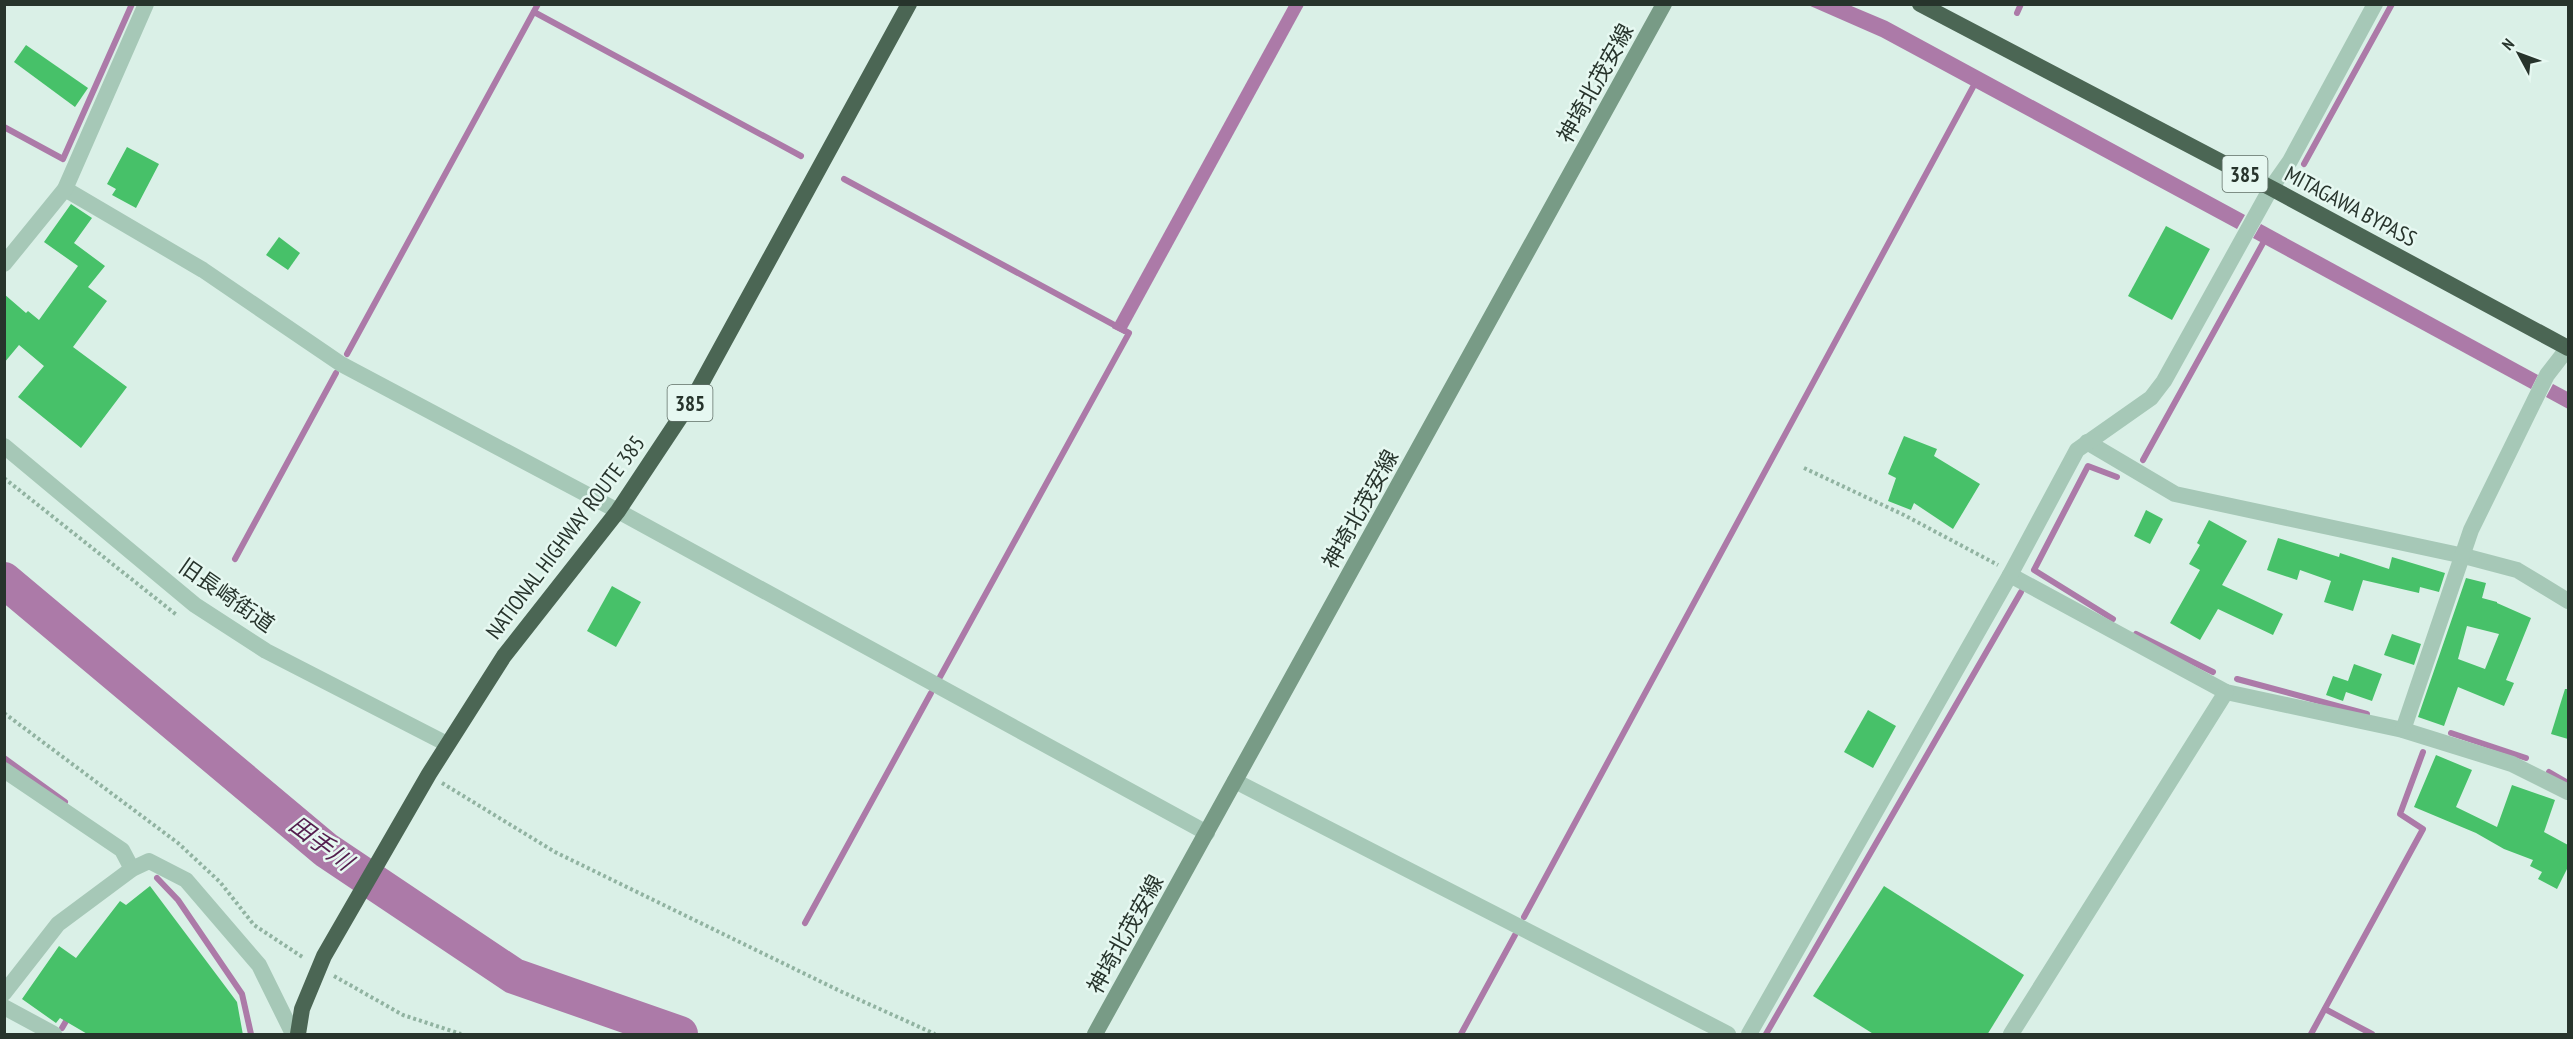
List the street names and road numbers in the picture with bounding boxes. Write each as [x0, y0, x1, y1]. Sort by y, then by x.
street label: 神埼北茂安線 [1551, 18, 1639, 148]
road number: 385 [2222, 156, 2268, 192]
street label: MITAGAWA BYPASS [2280, 160, 2422, 252]
road number: 385 [668, 385, 712, 421]
street label: NATIONAL HIGHWAY ROUTE 385 [479, 430, 651, 644]
street label: 神埼北茂安線 [1316, 444, 1404, 574]
street label: 旧長崎街道 [174, 552, 280, 638]
street label: 神埼北茂安線 [1081, 869, 1169, 999]

